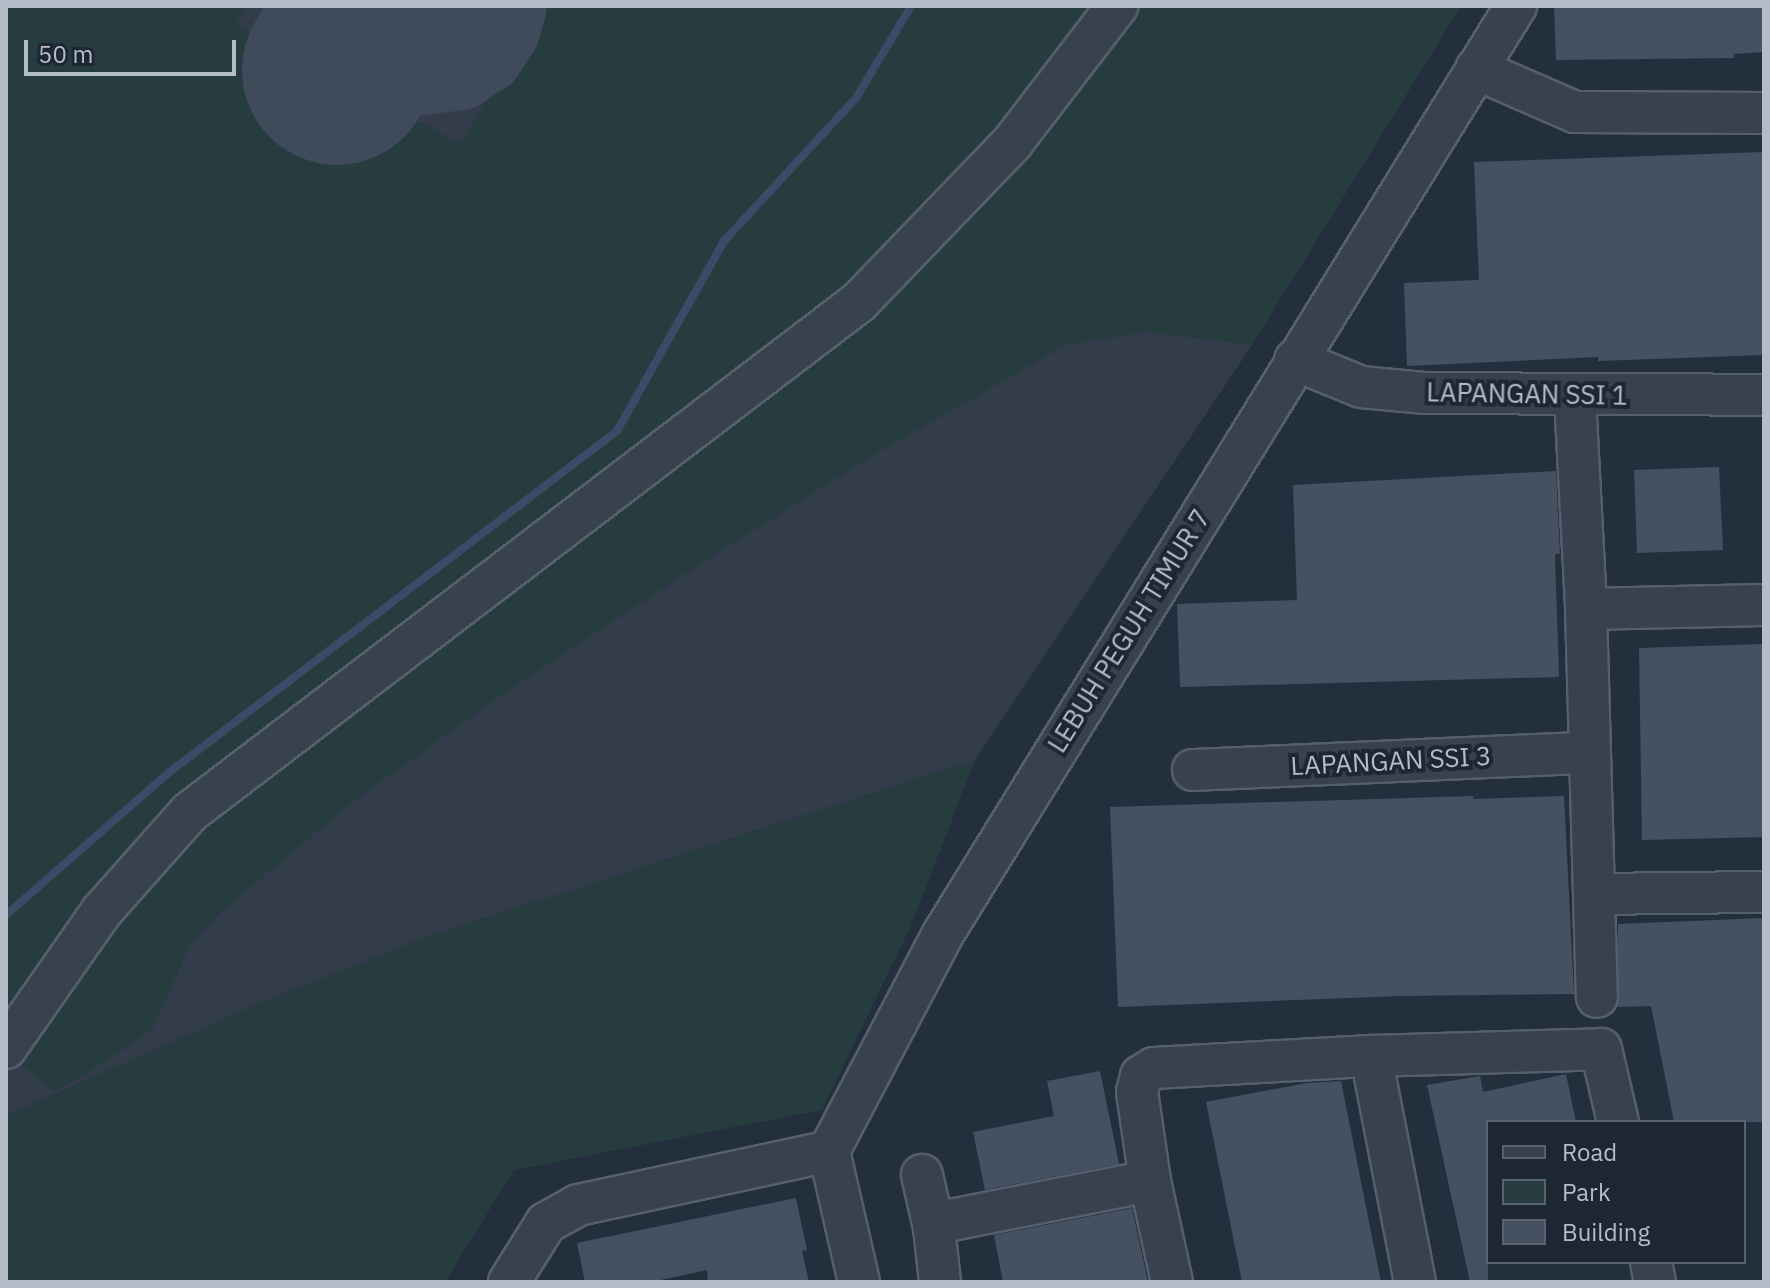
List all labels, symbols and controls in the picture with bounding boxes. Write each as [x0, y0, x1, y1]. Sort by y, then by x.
scale bar [28, 24, 240, 74]
text: 50 m [38, 38, 93, 70]
street label: LAPANGAN SSI 1 [1426, 377, 1628, 411]
street label: LEBUH PEGUH TIMUR 7 [1041, 504, 1217, 758]
street label: LAPANGAN SSI 3 [1290, 740, 1492, 782]
legend [1486, 1120, 1746, 1264]
text: Road [1562, 1136, 1617, 1168]
text: Park [1562, 1176, 1611, 1208]
text: Building [1562, 1216, 1650, 1248]

